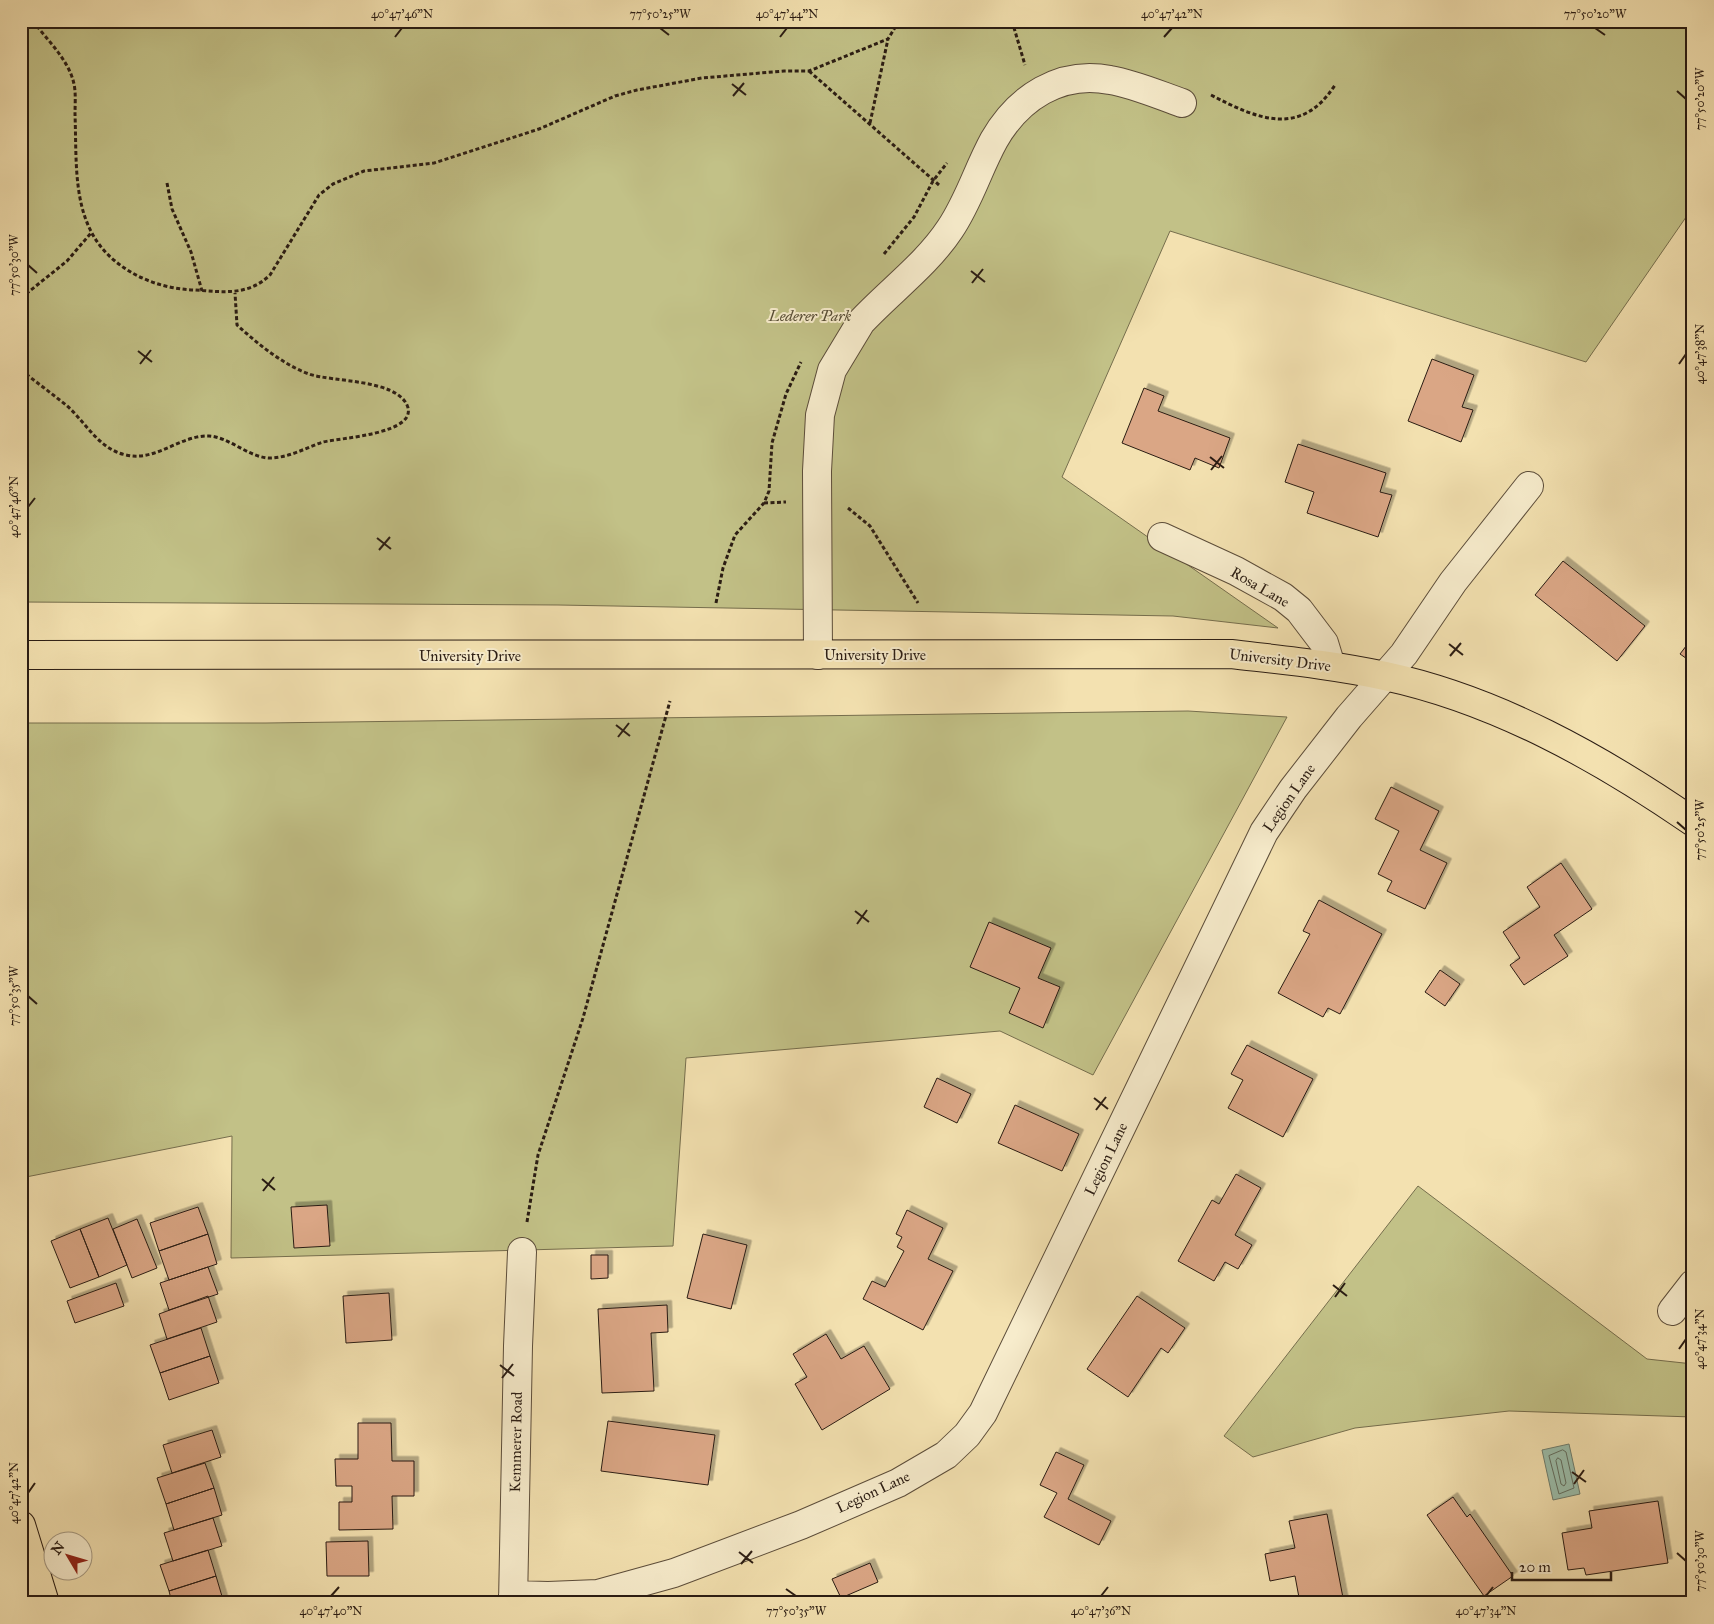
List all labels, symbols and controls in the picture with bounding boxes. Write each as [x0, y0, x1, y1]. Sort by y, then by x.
text: 40°47'46"N [371, 7, 433, 21]
text: 77°50'25"W [629, 7, 691, 21]
text: 40°47'44"N [756, 7, 818, 21]
text: 40°47'42"N [1141, 7, 1203, 21]
text: 77°50'20"W [1564, 7, 1627, 21]
text: 77°50'20"W [1693, 67, 1707, 130]
text: 77°50'30"W [7, 234, 21, 296]
park label: Lederer Park [768, 307, 851, 325]
text: 40°47'38"N [1693, 324, 1707, 384]
text: 40°47'46"N [7, 476, 21, 538]
street label: Rosa Lane [1227, 563, 1293, 611]
street label: University Drive [1228, 645, 1332, 675]
street label: University Drive [824, 646, 926, 664]
street label: University Drive [419, 647, 521, 665]
street label: Legion Lane [1259, 760, 1319, 836]
text: 77°50'25"W [1693, 799, 1707, 861]
text: 77°50'35"W [7, 965, 21, 1026]
street label: Legion Lane [1081, 1119, 1131, 1199]
text: 40°47'34"N [1693, 1309, 1707, 1369]
street label: Kemmerer Road [506, 1391, 526, 1493]
text: 40°47'42"N [7, 1462, 21, 1524]
street label: Legion Lane [833, 1467, 913, 1517]
text: 77°50'30"W [1693, 1530, 1707, 1592]
north arrow [42, 1532, 92, 1582]
text: N [48, 1538, 69, 1558]
scale bar [1512, 1549, 1610, 1581]
text: 20 m [1519, 1558, 1551, 1576]
text: 40°47'40"N [299, 1604, 363, 1618]
text: 77°50'35"W [766, 1604, 827, 1618]
text: 40°47'36"N [1071, 1604, 1131, 1618]
text: 40°47'34"N [1456, 1604, 1516, 1618]

